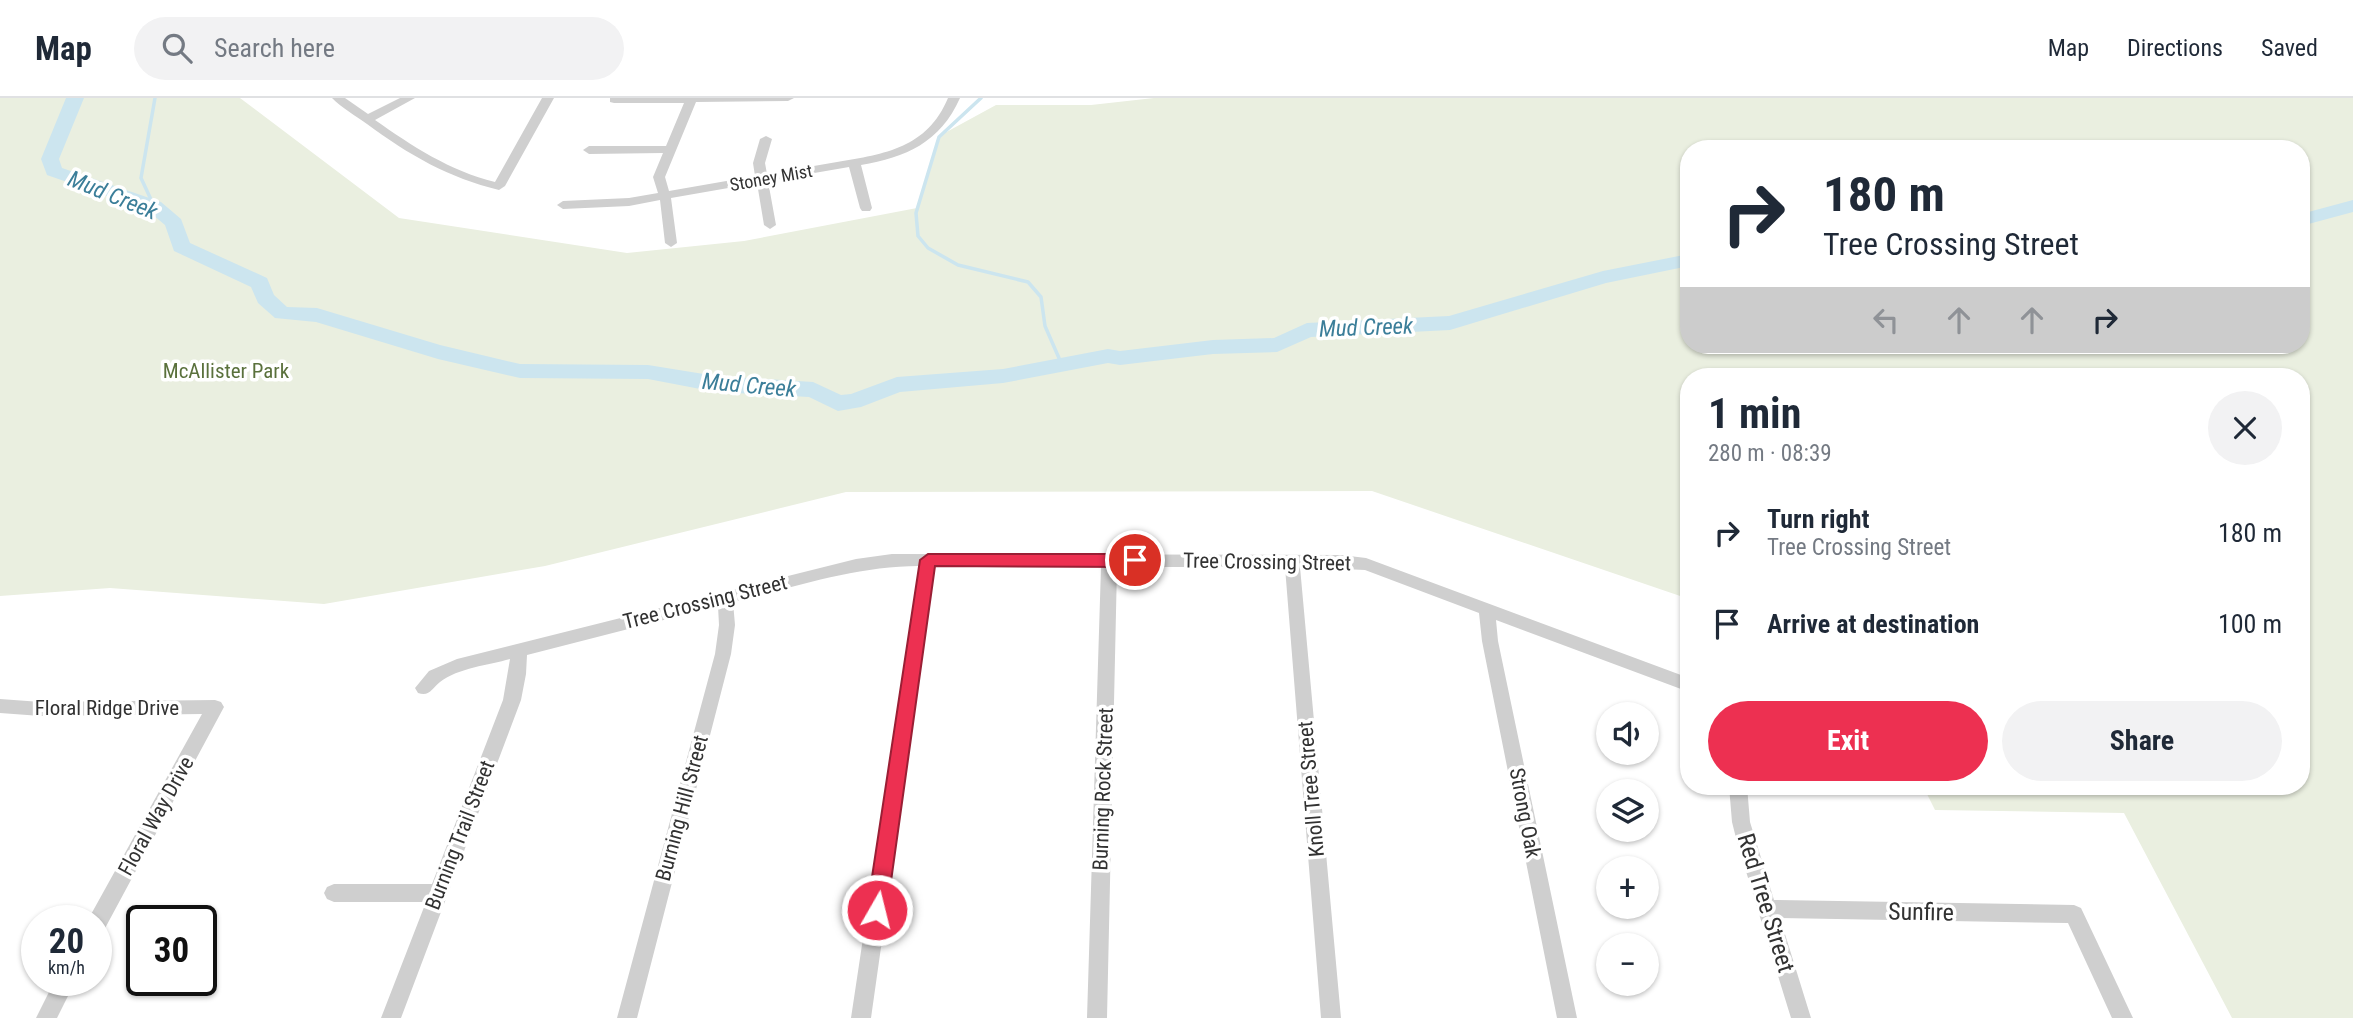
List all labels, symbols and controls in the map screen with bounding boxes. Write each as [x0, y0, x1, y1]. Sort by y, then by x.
search box [134, 17, 624, 80]
text: Map [35, 29, 92, 68]
icon: search [158, 29, 196, 67]
text: Search here [214, 33, 335, 63]
text: Map [2048, 34, 2089, 62]
text: Directions [2127, 34, 2223, 62]
text: Saved [2261, 34, 2318, 62]
street label: Stoney Mist [728, 160, 814, 195]
water label: Mud Creek [64, 165, 162, 226]
text: 180 m [1823, 166, 1945, 223]
icon: right [1708, 168, 1799, 259]
text: Tree Crossing Street [1823, 225, 2079, 263]
icon: left [1867, 301, 1905, 339]
icon: ahead [1940, 301, 1978, 339]
icon: ahead [2013, 301, 2051, 339]
icon: right [2086, 301, 2124, 339]
water label: Mud Creek [1319, 312, 1414, 343]
park label: McAllister Park [163, 359, 290, 383]
water label: Mud Creek [701, 368, 798, 403]
text: 1 min [1708, 389, 1801, 438]
button: close [2208, 391, 2282, 465]
text: 280 m · 08:39 [1708, 440, 1832, 467]
text: Turn right [1767, 504, 1869, 534]
icon: right [1708, 514, 1746, 552]
text: 180 m [2218, 518, 2282, 548]
pin [1105, 530, 1165, 590]
text: Tree Crossing Street [1767, 534, 1951, 561]
icon: arrive [1116, 541, 1154, 579]
street label: Tree Crossing Street [1183, 549, 1351, 575]
street label: Tree Crossing Street [621, 570, 789, 634]
icon: arrive [1708, 605, 1746, 643]
text: Arrive at destination [1767, 609, 1979, 639]
text: 100 m [2218, 609, 2282, 639]
street label: Floral Ridge Drive [35, 696, 179, 720]
button: Exit [1708, 701, 1988, 781]
button: Share [2002, 701, 2282, 781]
map controls [1596, 702, 1659, 996]
button: sound [1596, 702, 1659, 765]
street label: Burning Rock Street [1088, 707, 1118, 871]
street label: Knoll Tree Street [1293, 720, 1329, 858]
street label: Burning Hill Street [651, 733, 713, 883]
street label: Floral Way Drive [113, 752, 199, 880]
street label: Burning Trail Street [421, 757, 499, 913]
street label: Strong Oak [1505, 766, 1546, 861]
button: layers [1596, 779, 1659, 842]
street label: Red Tree Street [1732, 830, 1800, 976]
button: + [1596, 856, 1659, 919]
position arrow [840, 873, 914, 947]
street label: Sunfire [1888, 897, 1954, 927]
speed limit sign: 30 [126, 905, 217, 996]
text: 20 [49, 921, 84, 962]
button: − [1596, 933, 1659, 996]
text: km/h [48, 957, 85, 978]

